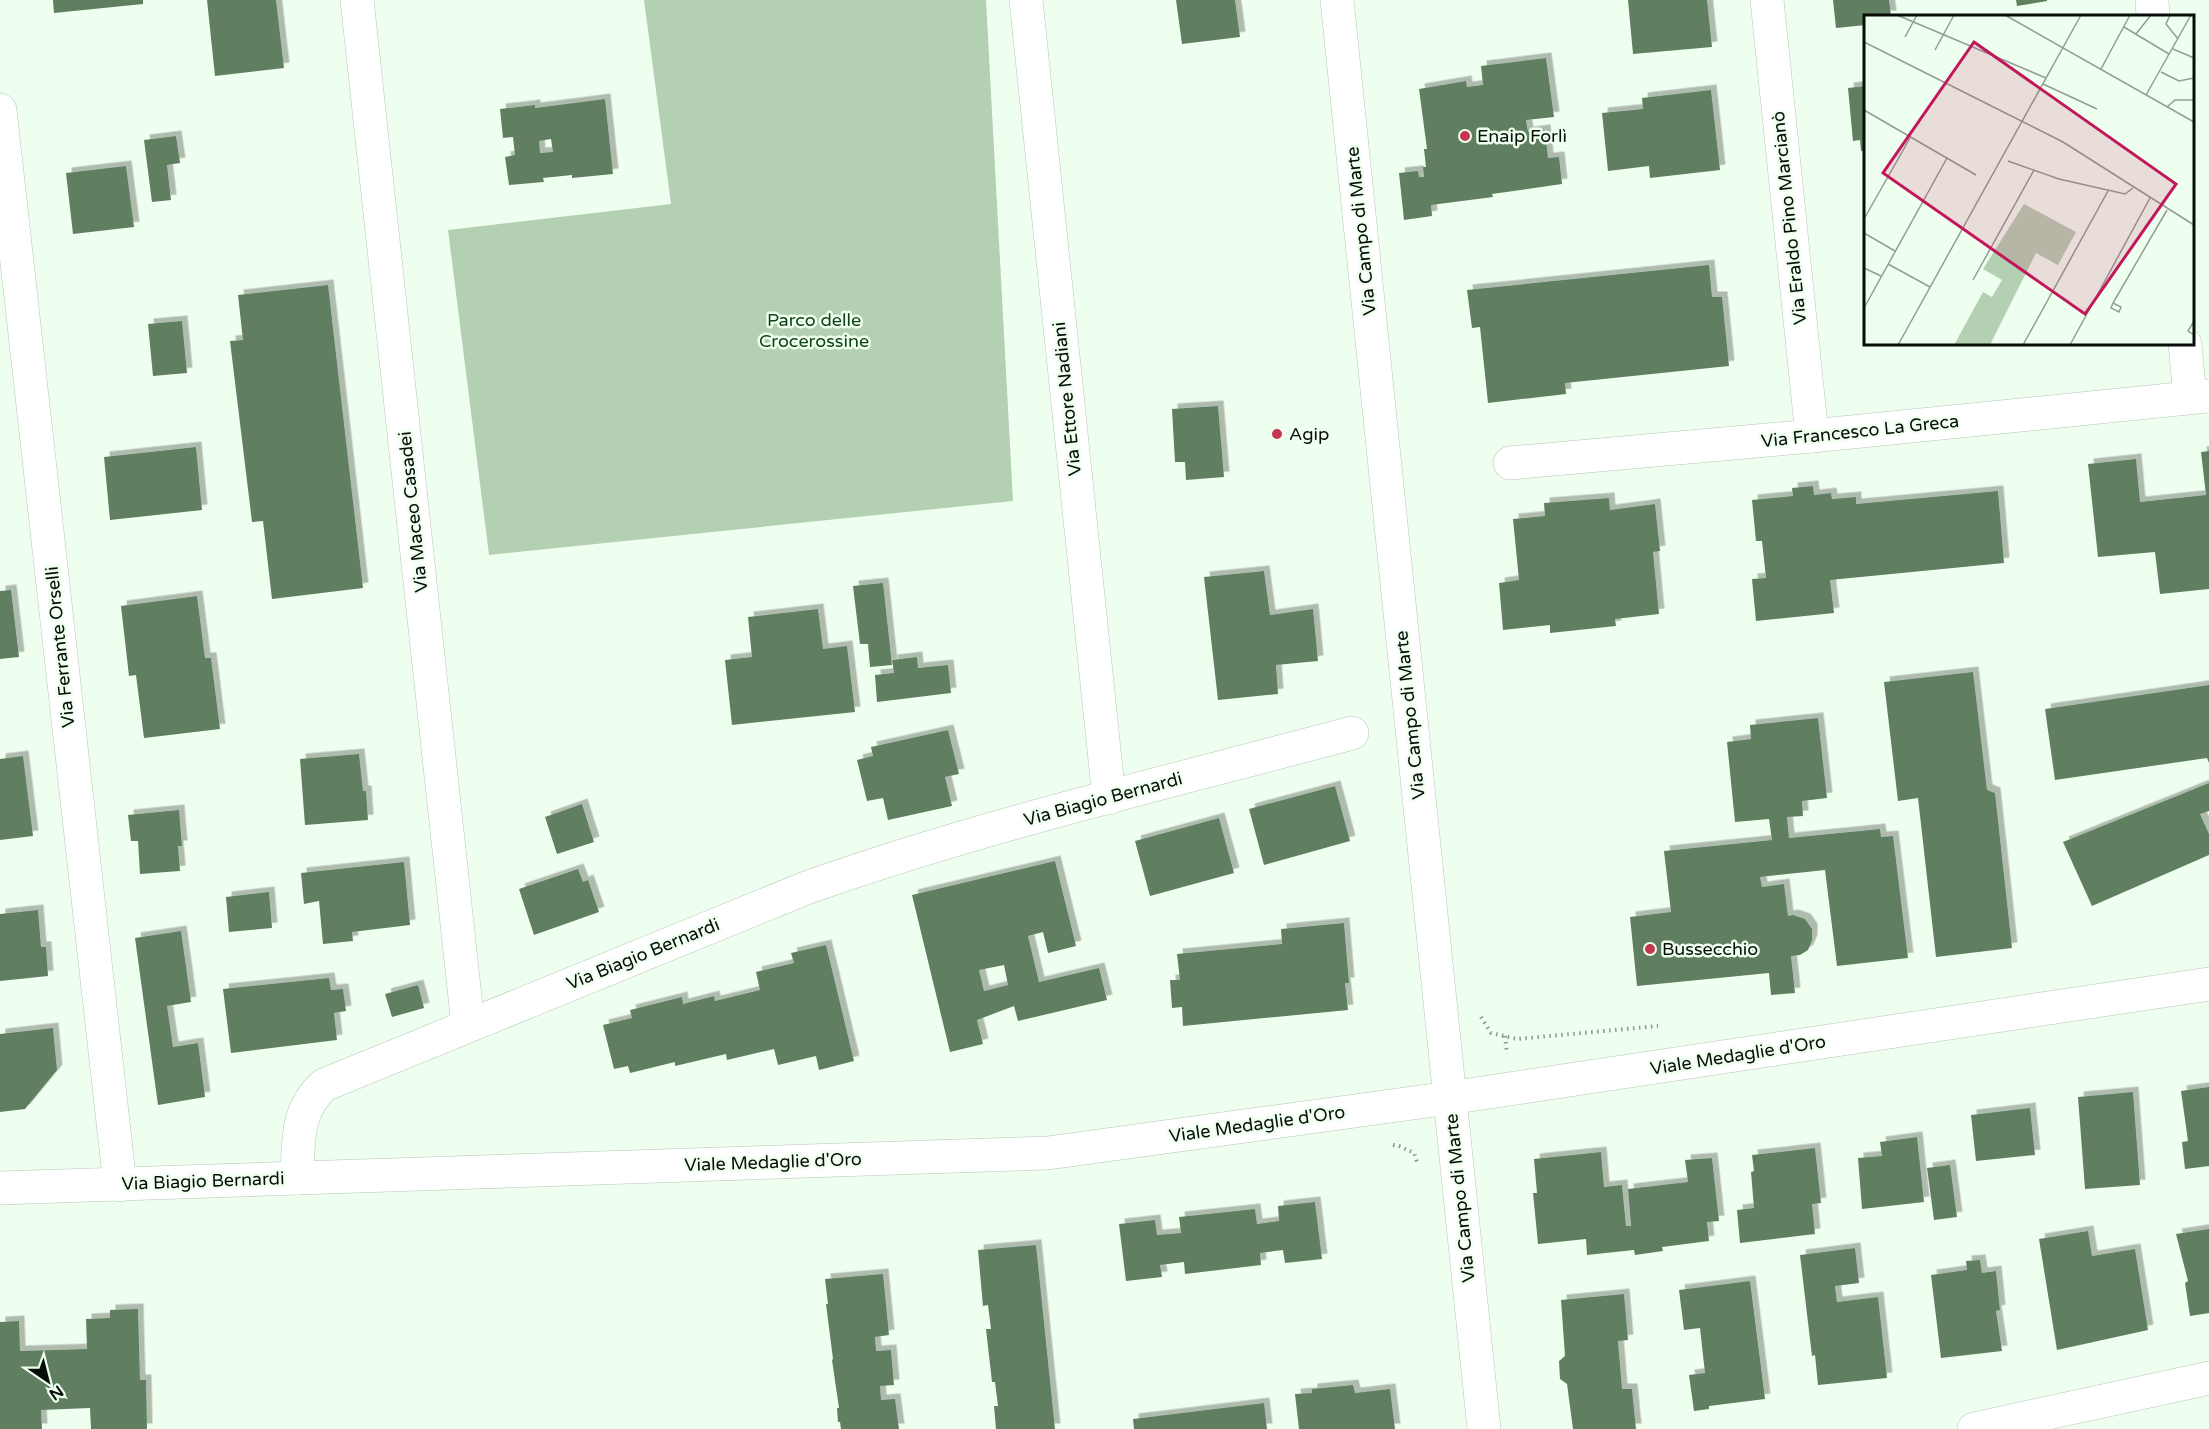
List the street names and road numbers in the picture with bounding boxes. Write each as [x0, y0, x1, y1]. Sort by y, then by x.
street label: Via Eraldo Pino Marcianò [1767, 110, 1811, 326]
street label: Via Campo di Marte [1341, 146, 1381, 316]
street label: Via Ettore Nadiani [1048, 321, 1086, 477]
street label: Via Francesco La Greca [1760, 410, 1960, 452]
street label: Via Maceo Casadei [394, 430, 432, 594]
street label: Via Ferrante Orselli [41, 565, 79, 729]
street label: Via Campo di Marte [1390, 630, 1430, 800]
street label: Via Biagio Bernardi [1021, 767, 1185, 831]
street label: Via Biagio Bernardi [563, 913, 723, 995]
street label: Viale Medaglie d'Oro [1649, 1030, 1827, 1080]
street label: Viale Medaglie d'Oro [1168, 1101, 1347, 1147]
street label: Via Campo di Marte [1440, 1113, 1480, 1283]
street label: Viale Medaglie d'Oro [684, 1148, 862, 1176]
street label: Via Biagio Bernardi [121, 1167, 285, 1195]

